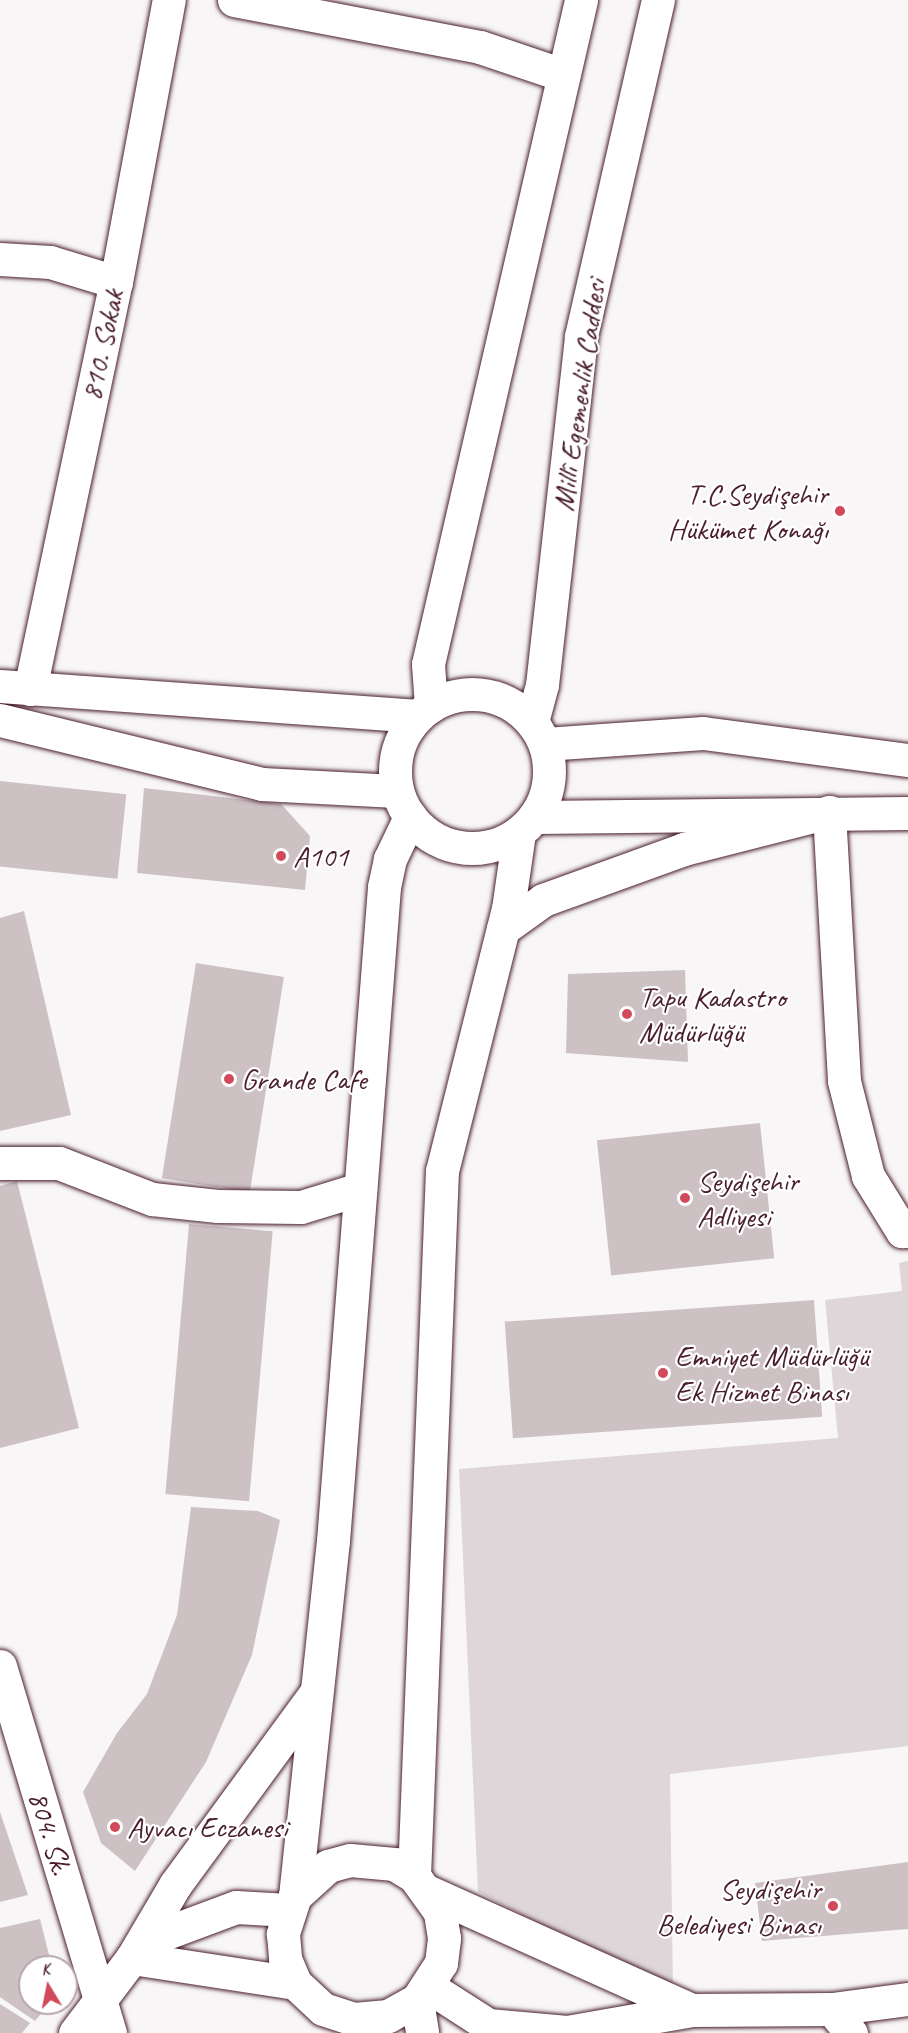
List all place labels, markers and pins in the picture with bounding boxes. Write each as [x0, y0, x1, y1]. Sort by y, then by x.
place label: T.C.Seydişehir Hükümet Konağı [668, 476, 828, 546]
marker: T.C.Seydişehir Hükümet Konağı [833, 504, 847, 518]
place label: A101 [293, 838, 349, 874]
marker: A101 [274, 849, 288, 863]
place label: Tapu Kadastro Müdürlüğü [639, 979, 785, 1050]
marker: Tapu Kadastro Müdürlüğü [620, 1007, 634, 1021]
place label: Grande Cafe [241, 1061, 367, 1097]
marker: Grande Cafe [222, 1072, 236, 1086]
place label: Seydişehir Adliyesi [697, 1163, 799, 1234]
marker: Seydişehir Adliyesi [678, 1191, 692, 1205]
place label: Emniyet Müdürlüğü Ek Hizmet Binası [675, 1338, 868, 1408]
marker: Emniyet Müdürlüğü Ek Hizmet Binası [656, 1366, 670, 1380]
place label: Ayvacı Eczanesi [127, 1809, 287, 1845]
marker: Ayvacı Eczanesi [108, 1820, 122, 1834]
place label: Seydişehir Belediyesi Binası [657, 1871, 821, 1942]
marker: Seydişehir Belediyesi Binası [826, 1899, 840, 1913]

